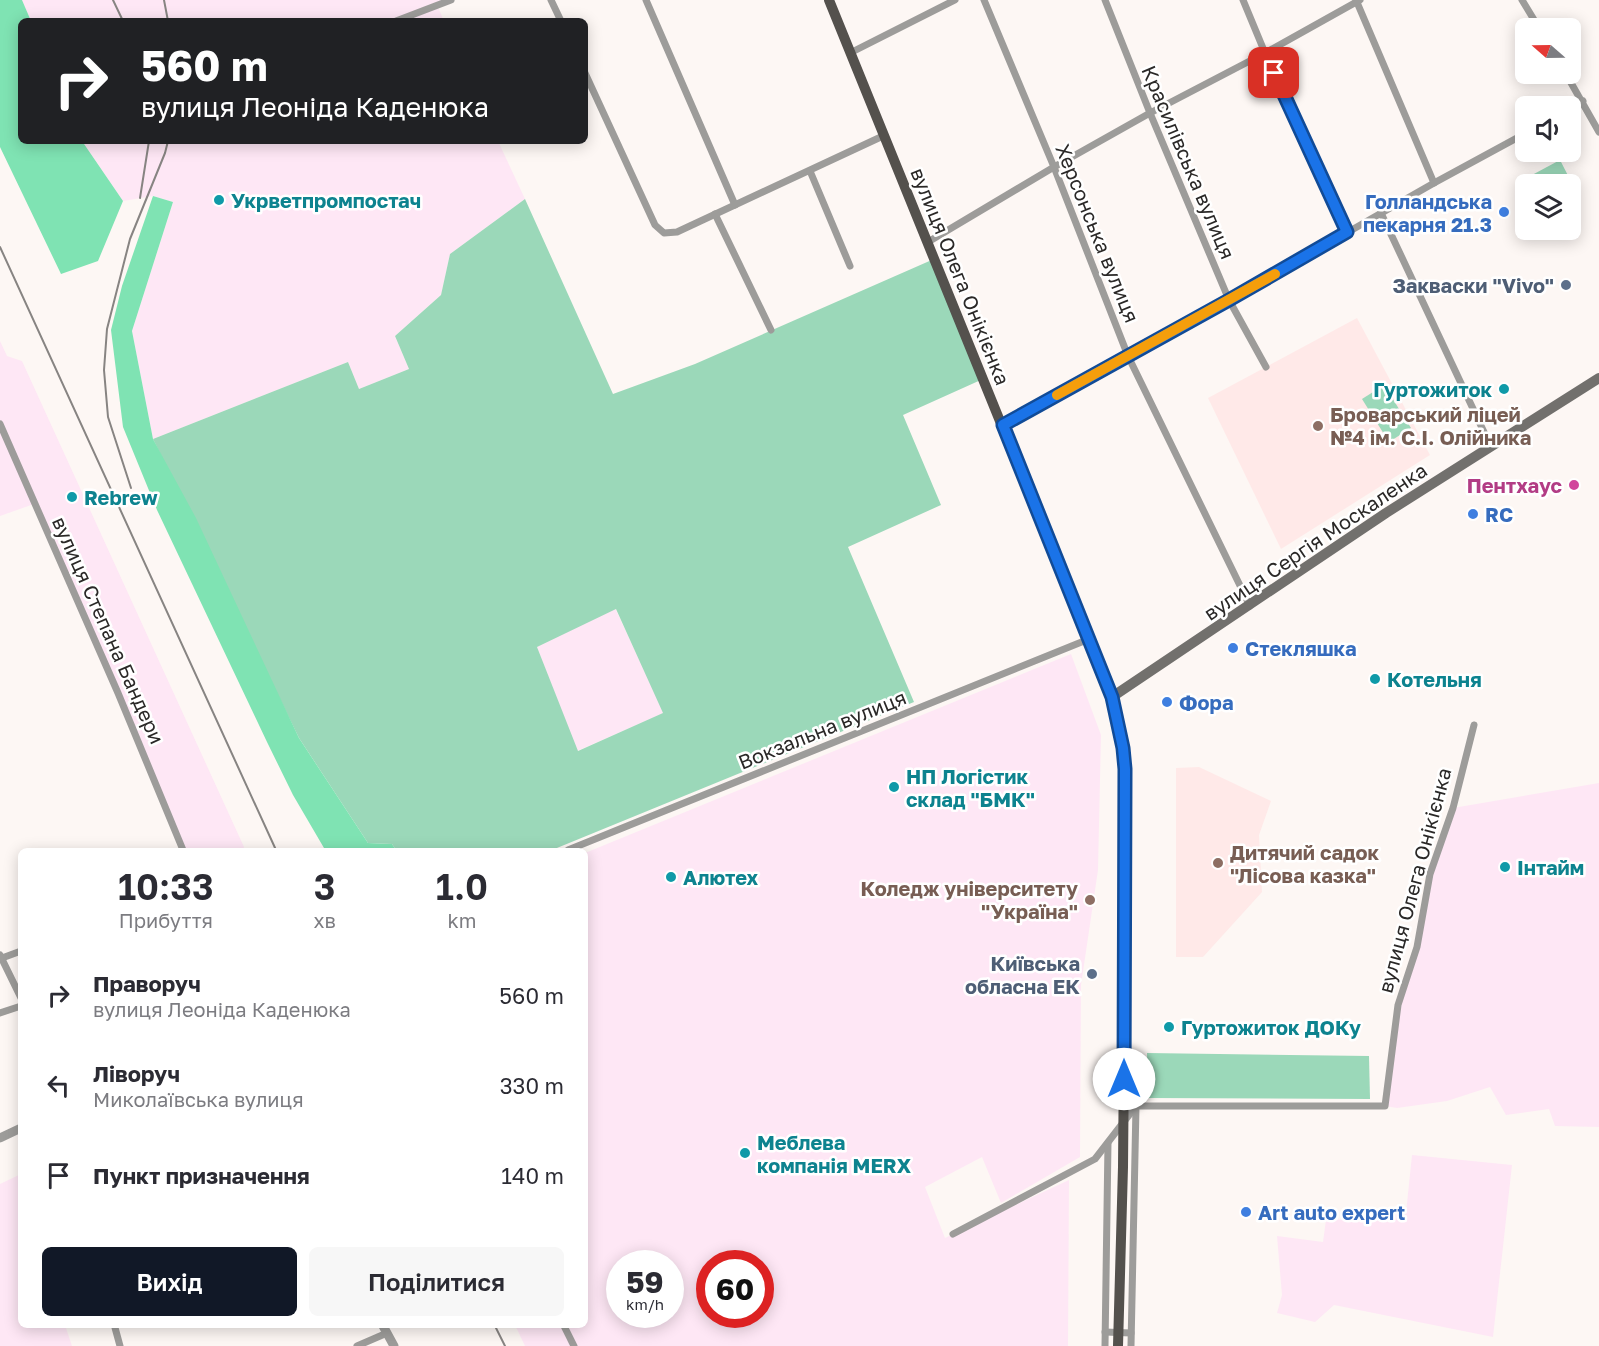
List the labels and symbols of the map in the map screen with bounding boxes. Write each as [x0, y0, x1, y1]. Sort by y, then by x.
north arrow [1515, 18, 1581, 84]
pin [1248, 47, 1299, 98]
street label: Красилівська вулиця [1137, 62, 1241, 262]
street label: Херсонська вулиця [1051, 140, 1145, 326]
street label: вулиця Олега Онікієнка [906, 164, 1016, 388]
place label: Укрветпромпостач [231, 188, 421, 212]
place label: Голландська пекарня 21.3 [1363, 189, 1492, 236]
marker: Укрветпромпостач [212, 193, 226, 207]
marker: Голландська пекарня 21.3 [1497, 205, 1511, 219]
place label: Закваски "Vivo" [1392, 273, 1554, 297]
marker: Закваски "Vivo" [1559, 278, 1573, 292]
place label: Гуртожиток [1373, 377, 1492, 401]
marker: Гуртожиток [1497, 382, 1511, 396]
place label: Броварський ліцей №4 ім. С.І. Олійника [1330, 402, 1531, 449]
marker: Броварський ліцей №4 ім. С.І. Олійника [1311, 419, 1325, 433]
street label: вулиця Сергія Москаленка [1199, 457, 1431, 625]
place label: Пентхаус [1467, 473, 1562, 497]
marker: Пентхаус [1567, 478, 1581, 492]
place label: Rebrew [84, 485, 158, 509]
marker: Rebrew [65, 490, 79, 504]
place label: RC [1485, 502, 1513, 526]
marker: RC [1466, 507, 1480, 521]
street label: вулиця Степана Бандери [48, 513, 170, 747]
place label: Стекляшка [1245, 636, 1357, 660]
marker: Стекляшка [1226, 641, 1240, 655]
place label: Котельня [1387, 667, 1482, 691]
marker: Котельня [1368, 672, 1382, 686]
street label: Вокзальна вулиця [735, 684, 909, 774]
place label: Фора [1179, 690, 1234, 714]
marker: Фора [1160, 695, 1174, 709]
place label: НП Логістик склад "БМК" [906, 764, 1035, 811]
street label: вулиця Олега Онікієнка [1372, 765, 1456, 995]
marker: НП Логістик склад "БМК" [887, 780, 901, 794]
place label: Дитячий садок "Лісова казка" [1230, 840, 1380, 887]
place label: Інтайм [1517, 855, 1584, 879]
marker: Дитячий садок "Лісова казка" [1211, 856, 1225, 870]
marker: Інтайм [1498, 860, 1512, 874]
place label: Алютех [683, 865, 759, 889]
marker: Алютех [664, 870, 678, 884]
place label: Коледж університету "Україна" [861, 876, 1078, 923]
marker: Коледж університету "Україна" [1083, 893, 1097, 907]
place label: Київська обласна ЕК [965, 951, 1080, 998]
marker: Київська обласна ЕК [1085, 967, 1099, 981]
place label: Гуртожиток ДОКу [1181, 1015, 1361, 1039]
marker: Гуртожиток ДОКу [1162, 1020, 1176, 1034]
position arrow [1092, 1047, 1156, 1111]
place label: Меблева компанія MERX [757, 1130, 912, 1177]
marker: Меблева компанія MERX [738, 1146, 752, 1160]
place label: Art auto expert [1258, 1200, 1405, 1224]
marker: Art auto expert [1239, 1205, 1253, 1219]
speed limit sign: 60 [696, 1250, 774, 1328]

